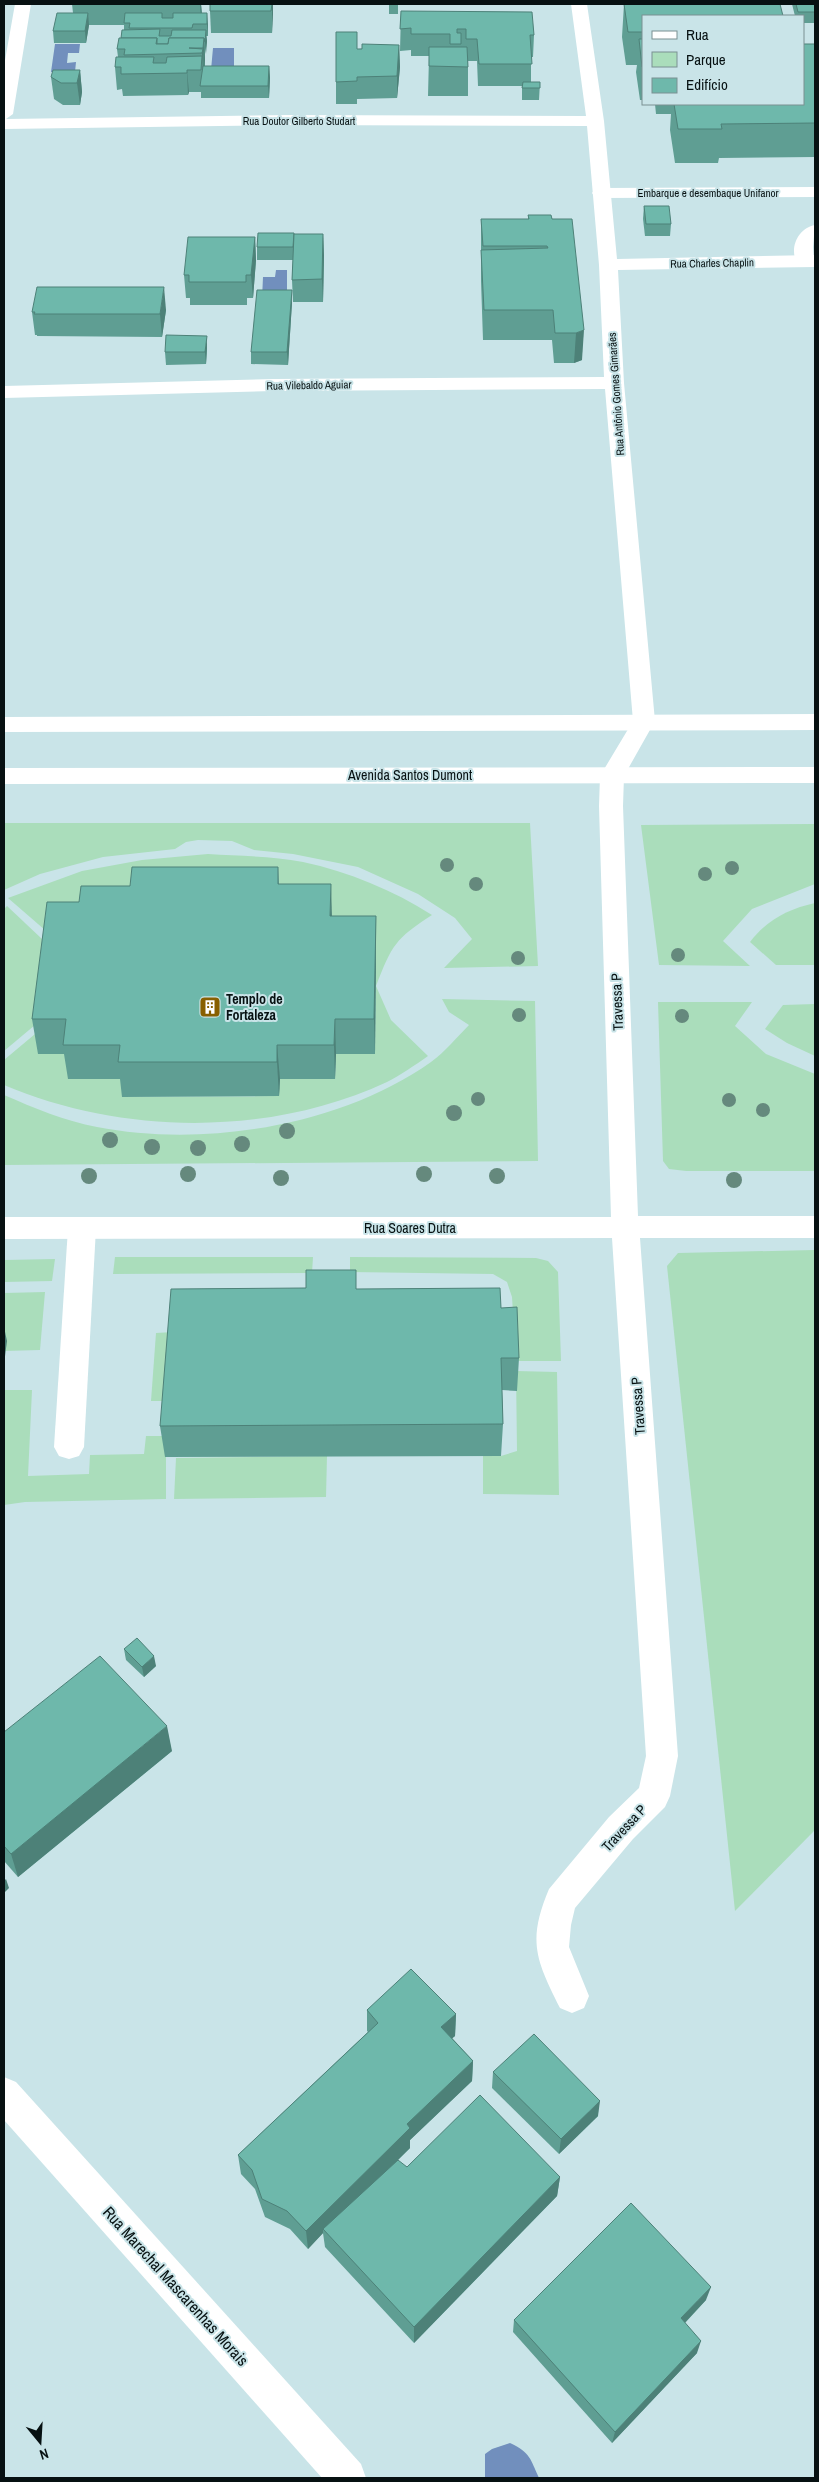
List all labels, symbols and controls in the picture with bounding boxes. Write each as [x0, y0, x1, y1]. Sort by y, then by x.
legend [642, 15, 804, 105]
text: Rua [686, 24, 709, 45]
text: Parque [686, 49, 726, 70]
text: Edifício [686, 74, 728, 95]
street label: Rua Doutor Gilberto Studart [243, 114, 356, 128]
street label: Embarque e desembaque Unifanor [638, 186, 778, 200]
street label: Rua Charles Chaplin [670, 255, 754, 271]
street label: Rua Antônio Gomes Gimarães [605, 332, 627, 456]
street label: Rua Vilebaldo Aguiar [266, 377, 352, 393]
street label: Avenida Santos Dumont [347, 766, 472, 784]
street label: Travessa P [607, 973, 627, 1031]
place label: Templo de Fortaleza [226, 990, 283, 1024]
building icon: Templo de Fortaleza [198, 995, 222, 1019]
street label: Rua Soares Dutra [364, 1219, 457, 1237]
street label: Travessa P [627, 1376, 649, 1435]
street label: Travessa P [598, 1801, 650, 1855]
street label: Rua Marechal Mascarenhas Morais [98, 2201, 254, 2371]
north arrow [15, 2417, 65, 2467]
text: N [37, 2445, 51, 2464]

